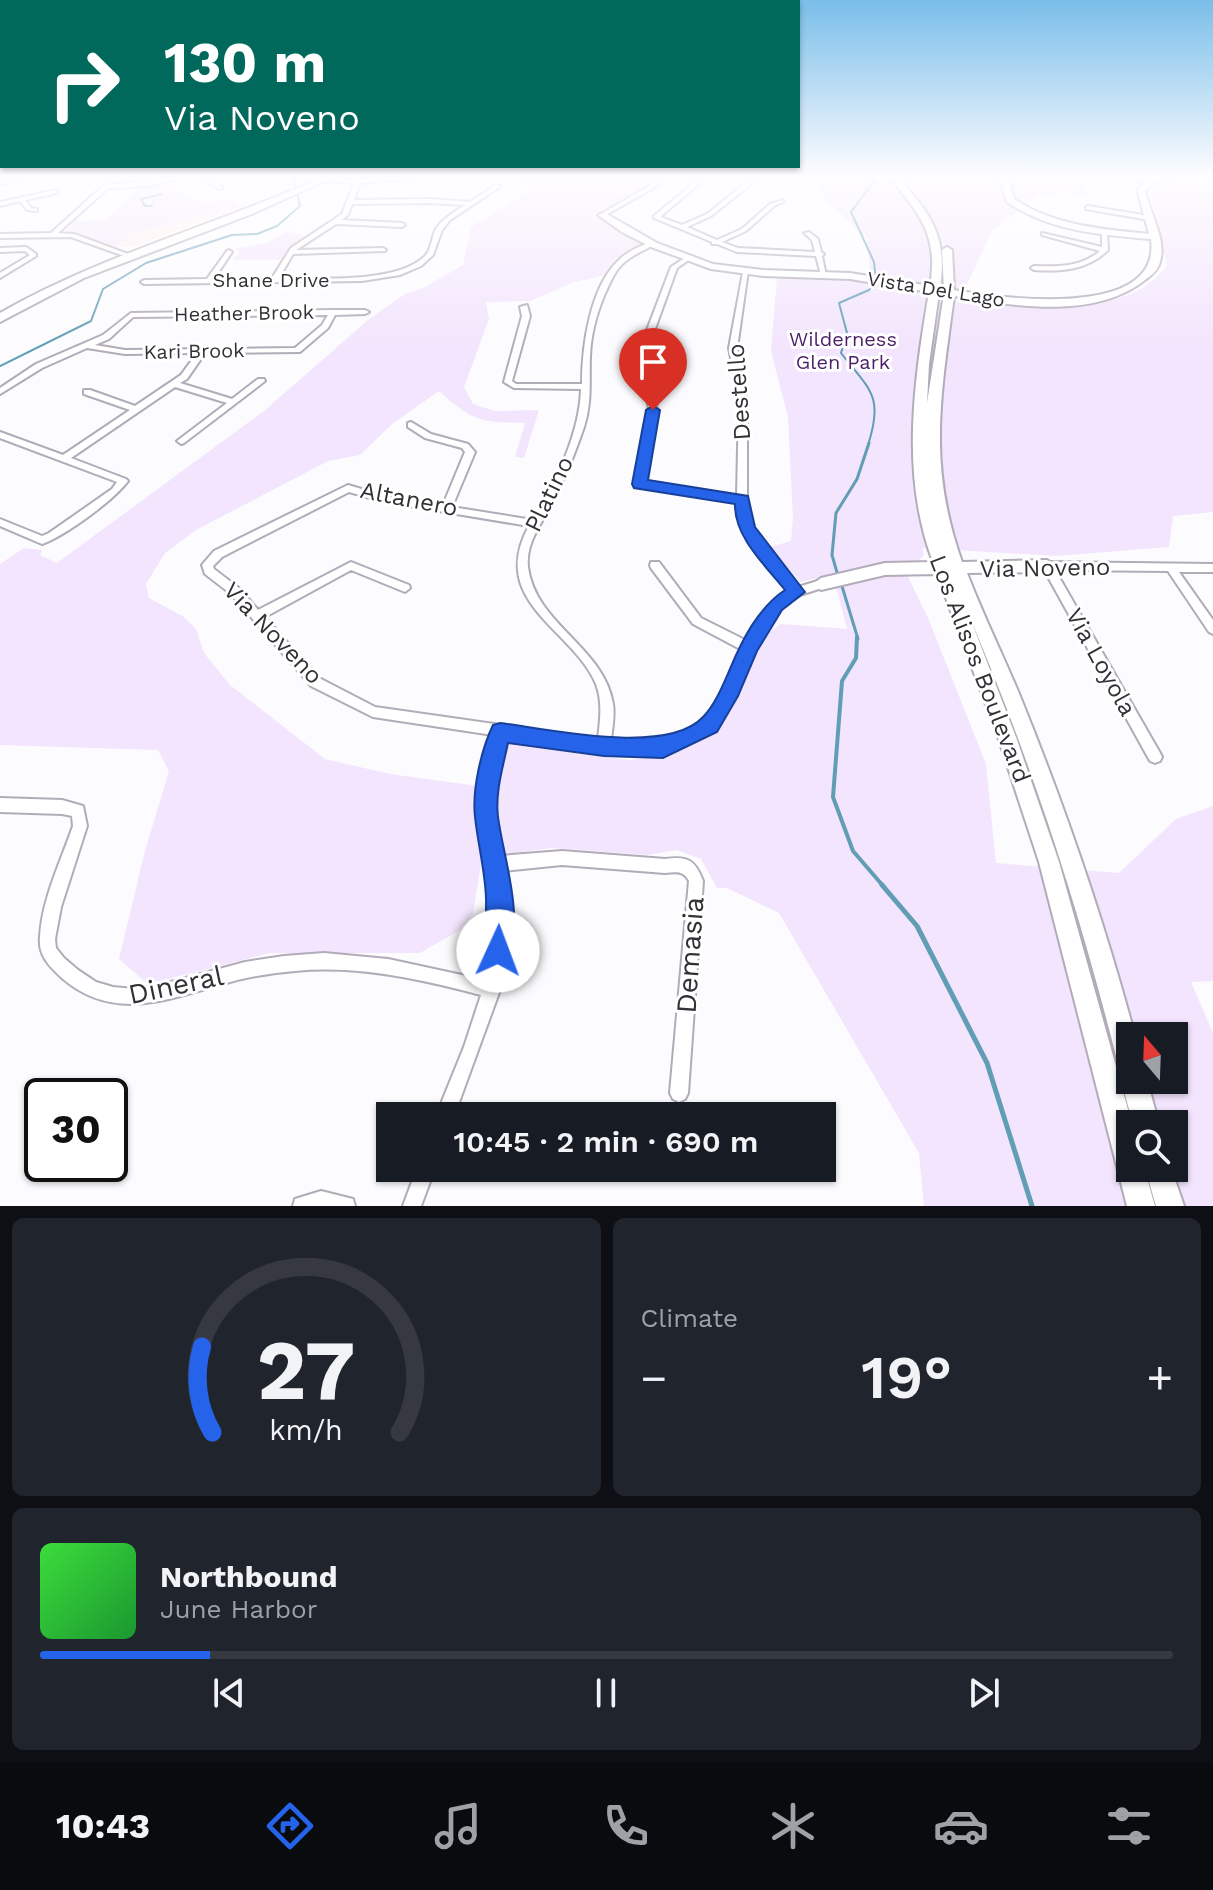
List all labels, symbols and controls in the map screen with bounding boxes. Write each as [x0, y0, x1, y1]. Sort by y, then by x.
text: 130 m [164, 30, 326, 96]
icon: right [32, 32, 136, 136]
text: Via Noveno [164, 97, 360, 139]
street label: Vista Del Lago [865, 266, 1007, 312]
street label: Shane Drive [213, 268, 330, 292]
street label: Heather Brook [174, 300, 314, 326]
park label: Wilderness Glen Park [789, 327, 897, 374]
pin [619, 328, 687, 410]
street label: Kari Brook [143, 338, 245, 364]
icon: arrive [631, 340, 675, 384]
street label: Destello [722, 343, 756, 441]
street label: Platino [519, 452, 579, 536]
street label: Altanero [358, 476, 460, 522]
street label: Los Alisos Boulevard [924, 551, 1036, 787]
street label: Via Noveno [979, 553, 1111, 583]
street label: Via Noveno [218, 576, 328, 690]
street label: Via Loyola [1060, 603, 1142, 721]
street label: Demasia [669, 895, 711, 1014]
position arrow [456, 909, 540, 993]
street label: Dineral [125, 959, 227, 1011]
north arrow [1116, 1022, 1188, 1094]
map controls [1116, 1022, 1188, 1182]
speed limit sign: 30 [24, 1078, 128, 1182]
button: search [1116, 1110, 1188, 1182]
text: 10:45 · 2 min · 690 m [454, 1124, 758, 1159]
text: Climate [641, 1303, 738, 1333]
text: 27 [257, 1322, 356, 1419]
text: 19° [861, 1342, 952, 1413]
text: − [641, 1352, 667, 1404]
text: + [1146, 1352, 1173, 1404]
text: km/h [269, 1413, 343, 1447]
text: Northbound [160, 1559, 337, 1594]
text: June Harbor [160, 1594, 317, 1624]
icon: previous [207, 1671, 251, 1715]
icon: pause [584, 1671, 628, 1715]
icon: next [962, 1671, 1006, 1715]
icon: directions [262, 1798, 318, 1854]
icon: music [430, 1798, 486, 1854]
icon: phone [598, 1798, 654, 1854]
icon: climate [765, 1798, 821, 1854]
icon: car [933, 1798, 989, 1854]
icon: filters [1101, 1798, 1157, 1854]
text: 10:43 [56, 1805, 150, 1847]

